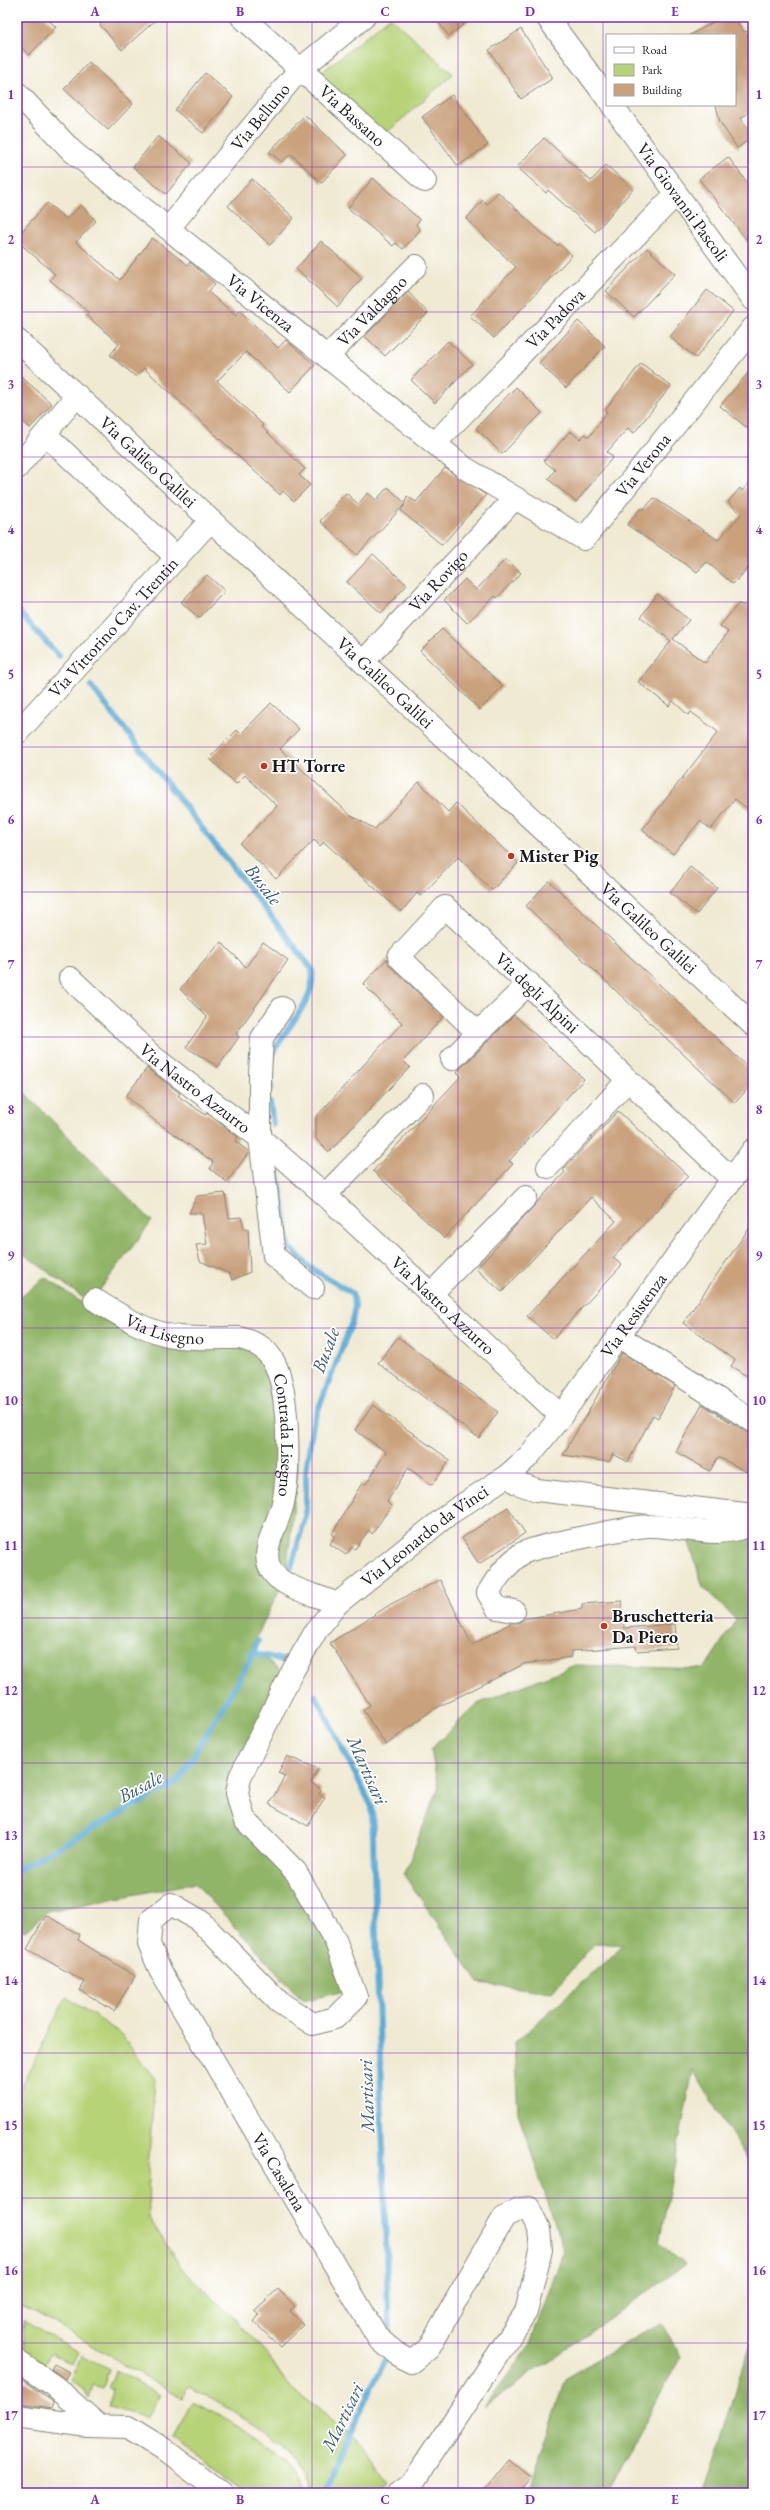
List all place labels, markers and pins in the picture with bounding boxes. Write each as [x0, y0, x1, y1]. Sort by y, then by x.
place label: HT Torre [272, 754, 346, 777]
marker: HT Torre [259, 761, 269, 771]
place label: Mister Pig [519, 844, 600, 867]
marker: Mister Pig [506, 851, 516, 861]
place label: Bruschetteria Da Piero [612, 1604, 714, 1648]
marker: Bruschetteria Da Piero [599, 1621, 609, 1631]

